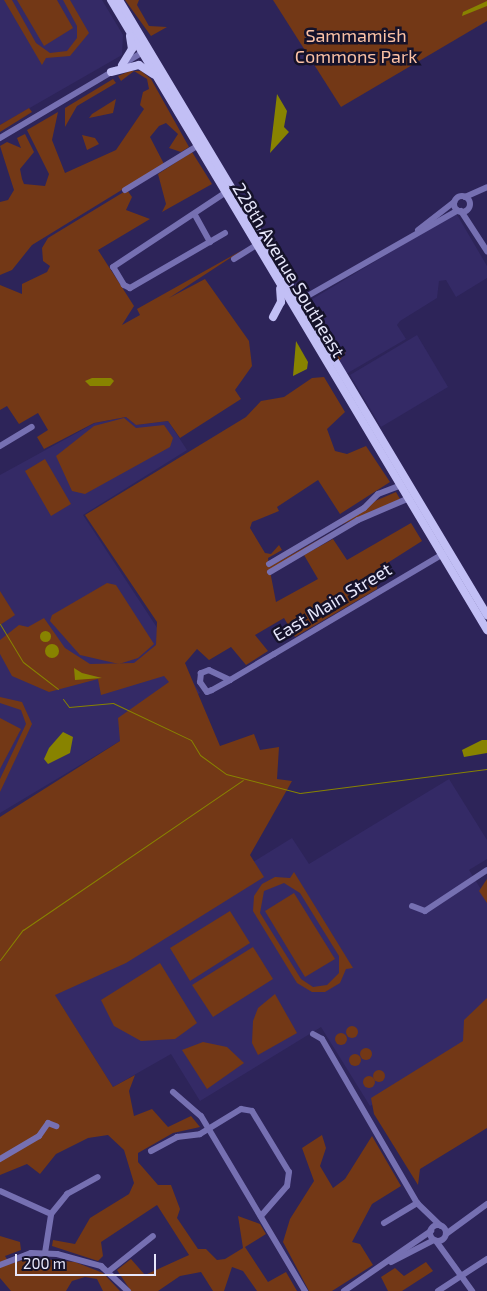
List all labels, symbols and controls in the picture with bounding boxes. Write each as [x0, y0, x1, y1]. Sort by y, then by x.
park label: Sammamish Commons Park [295, 25, 417, 68]
street label: 228th Avenue Southeast [228, 179, 350, 361]
street label: East Main Street [269, 558, 395, 646]
scale bar [18, 1244, 159, 1276]
text: 200 m [23, 1254, 66, 1272]

